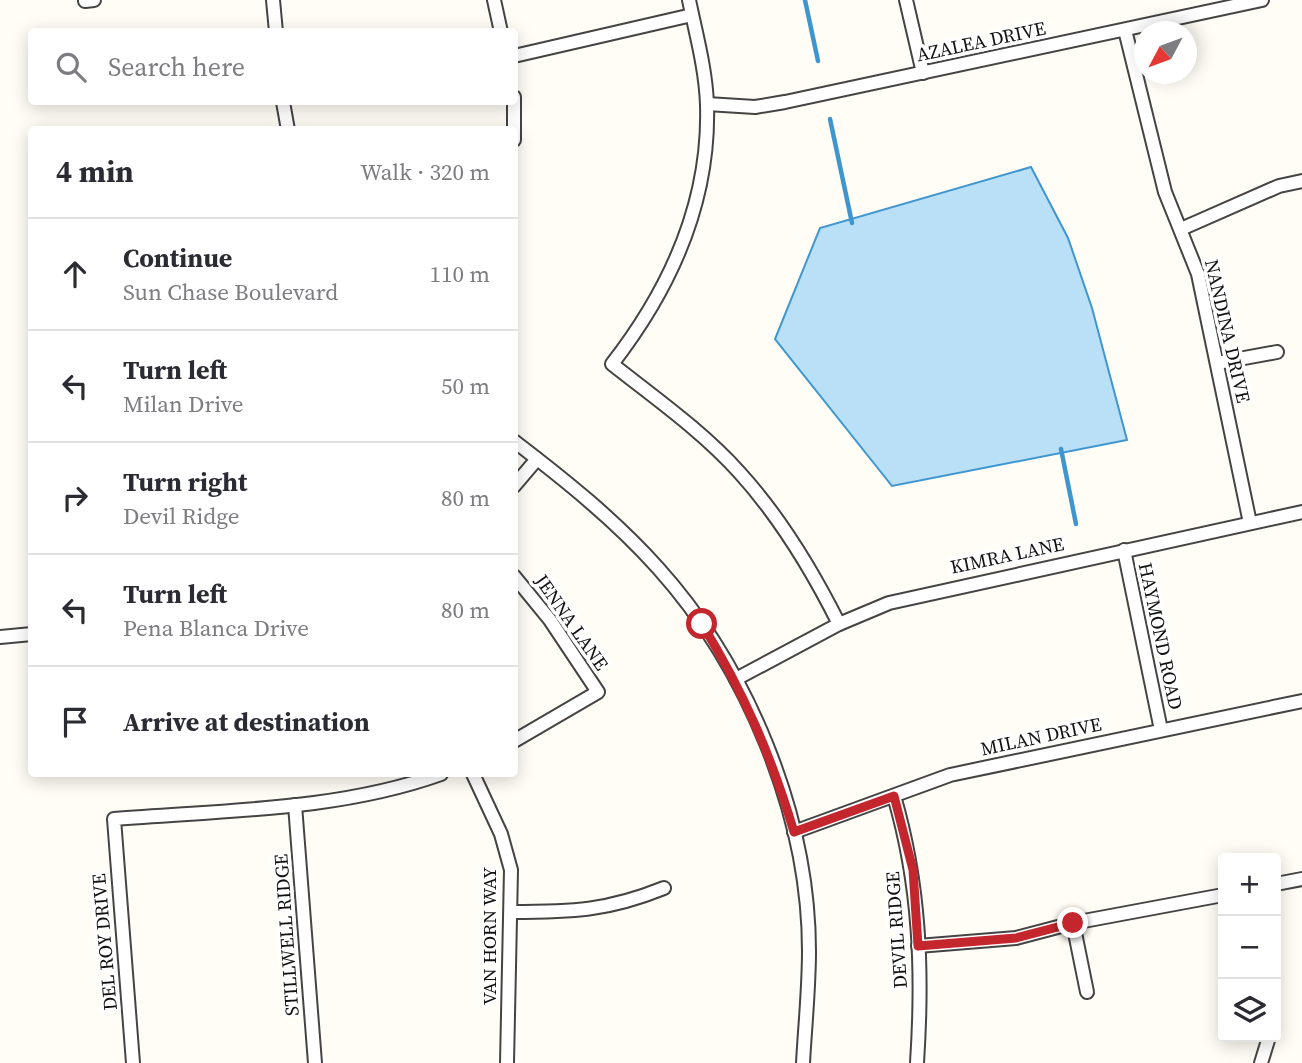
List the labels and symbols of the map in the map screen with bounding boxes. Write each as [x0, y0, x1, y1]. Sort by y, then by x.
street label: AZALEA DRIVE [914, 15, 1048, 67]
north arrow [1134, 21, 1197, 84]
street label: NANDINA DRIVE [1199, 257, 1257, 405]
street label: KIMRA LANE [948, 530, 1066, 580]
street label: HAYMOND ROAD [1133, 560, 1189, 712]
street label: JENNA LANE [529, 568, 615, 675]
route start [686, 608, 717, 639]
street label: MILAN DRIVE [978, 711, 1104, 761]
street label: STILLWELL RIDGE [267, 853, 305, 1017]
street label: VAN HORN WAY [476, 867, 502, 1005]
street label: DEVIL RIDGE [879, 871, 913, 989]
street label: DEL ROY DRIVE [85, 872, 123, 1012]
route end [1057, 907, 1088, 938]

